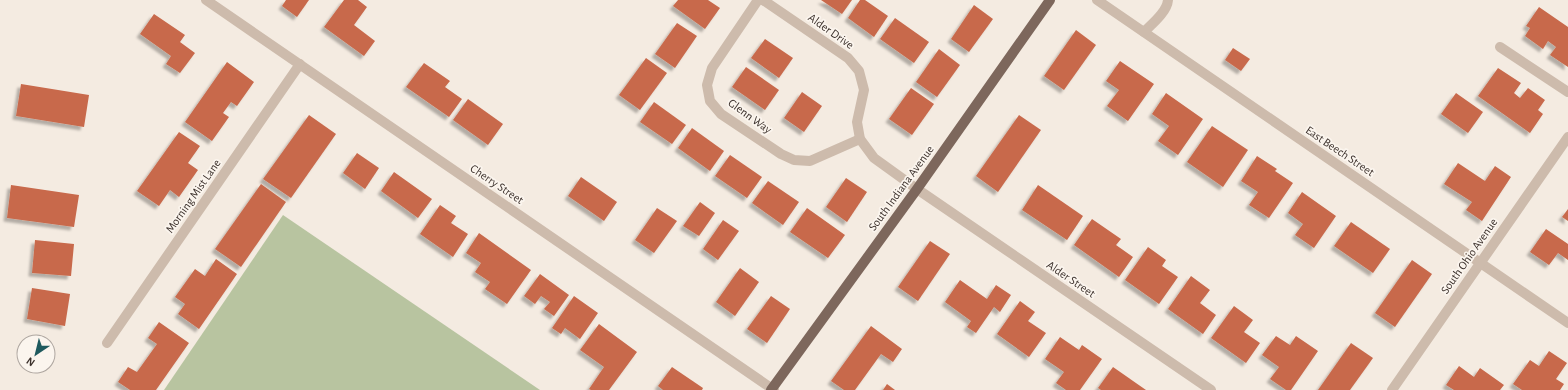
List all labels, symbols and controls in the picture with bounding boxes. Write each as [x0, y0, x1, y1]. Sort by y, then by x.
street label: Alder Drive [806, 11, 856, 51]
street label: Glenn Way [725, 96, 774, 136]
street label: East Beech Street [1304, 124, 1377, 178]
street label: South Indiana Avenue [866, 143, 936, 233]
street label: Morning Mist Lane [163, 157, 223, 235]
street label: Cherry Street [468, 162, 526, 207]
street label: South Ohio Avenue [1439, 216, 1499, 296]
street label: Alder Street [1045, 258, 1098, 300]
north arrow [16, 334, 56, 374]
text: N [24, 355, 37, 368]

